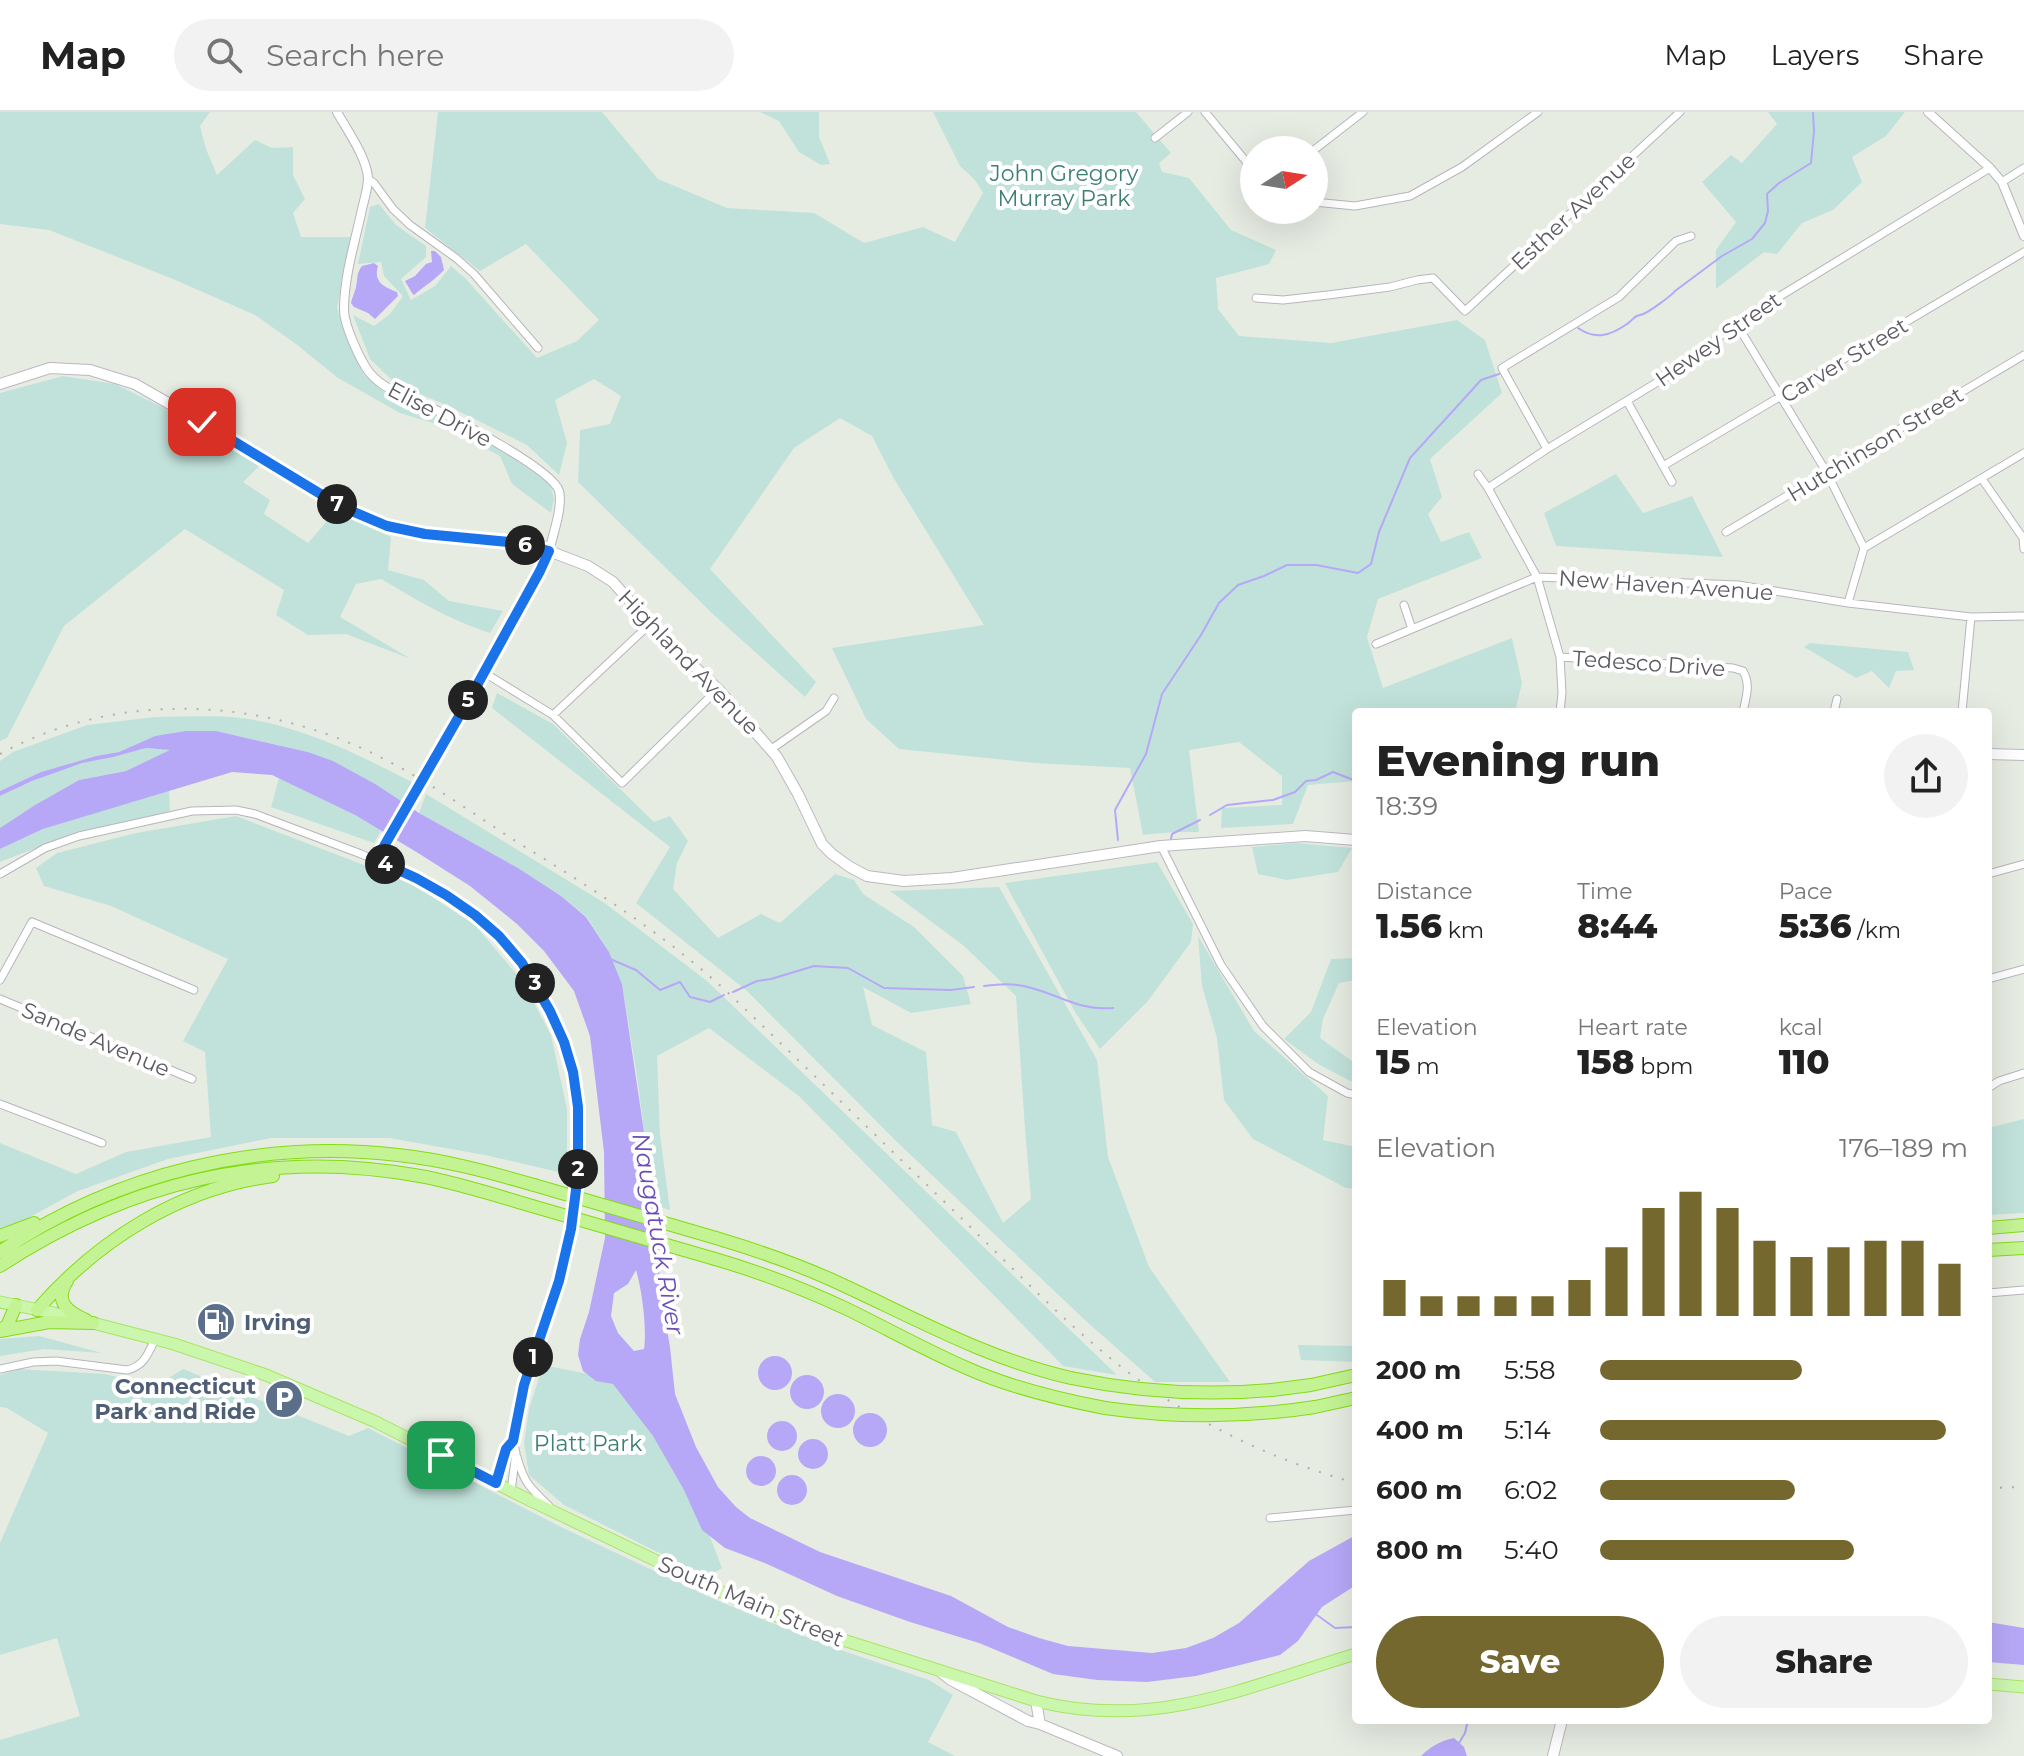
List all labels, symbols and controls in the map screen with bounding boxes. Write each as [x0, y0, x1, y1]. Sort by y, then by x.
search box [174, 19, 734, 91]
text: Map [40, 32, 126, 79]
icon: search [202, 33, 246, 77]
text: Search here [266, 37, 444, 74]
text: Map [1664, 38, 1727, 72]
text: Layers [1771, 38, 1860, 72]
text: Share [1904, 38, 1984, 72]
north arrow [1240, 136, 1328, 224]
map controls [1240, 136, 1328, 224]
street label: Esther Avenue [1506, 147, 1641, 276]
park label: John Gregory Murray Park [989, 160, 1138, 212]
street label: Hewey Street [1650, 286, 1786, 393]
street label: Carver Street [1776, 312, 1913, 409]
street label: Elise Drive [383, 376, 496, 453]
street label: Hutchinson Street [1782, 381, 1968, 508]
pin [168, 388, 236, 456]
icon: check [180, 400, 224, 444]
pin: 7 [317, 484, 357, 524]
text: 7 [330, 490, 344, 517]
pin: 6 [505, 525, 545, 565]
text: 6 [518, 531, 532, 558]
street label: New Haven Avenue [1558, 565, 1774, 606]
street label: Highland Avenue [613, 584, 765, 741]
street label: Tedesco Drive [1572, 645, 1726, 682]
pin: 5 [448, 680, 488, 720]
text: 5 [461, 686, 475, 713]
text: Evening run [1376, 733, 1660, 787]
button: share [1884, 734, 1968, 818]
text: 18:39 [1376, 790, 1438, 822]
pin: 4 [365, 844, 405, 884]
text: 4 [377, 850, 393, 877]
text: Distance [1376, 878, 1473, 905]
text: Time [1577, 878, 1633, 905]
text: Pace [1779, 878, 1833, 905]
text: 1.56 [1376, 905, 1442, 947]
text: 8:44 [1577, 905, 1657, 947]
text: 5:36 [1779, 905, 1851, 947]
text: km [1442, 917, 1484, 944]
text: /km [1851, 917, 1901, 944]
pin: 3 [515, 963, 555, 1003]
text: 3 [528, 969, 542, 996]
street label: Sande Avenue [18, 996, 174, 1083]
text: Elevation [1376, 1014, 1478, 1041]
text: Heart rate [1577, 1014, 1688, 1041]
text: kcal [1779, 1014, 1823, 1041]
text: 15 [1376, 1041, 1410, 1083]
text: 158 [1577, 1041, 1634, 1083]
text: 110 [1779, 1041, 1830, 1083]
text: m [1410, 1053, 1440, 1080]
text: bpm [1634, 1053, 1693, 1080]
water label: Naugatuck River [626, 1130, 691, 1339]
text: Elevation [1376, 1132, 1496, 1164]
text: 176–189 m [1839, 1132, 1968, 1164]
pin: 2 [558, 1149, 598, 1189]
text: 2 [572, 1155, 584, 1182]
fuel station icon: Irving [195, 1301, 237, 1343]
place label: Irving [244, 1309, 312, 1336]
pin: 1 [513, 1337, 553, 1377]
text: 1 [529, 1343, 537, 1370]
text: 200 m [1376, 1354, 1461, 1386]
text: 5:58 [1504, 1354, 1556, 1386]
place label: Connecticut Park and Ride [94, 1373, 256, 1425]
parking icon: Connecticut Park and Ride [263, 1378, 305, 1420]
text: 400 m [1376, 1414, 1464, 1446]
text: 5:14 [1504, 1414, 1551, 1446]
pin [407, 1421, 475, 1489]
park label: Platt Park [534, 1430, 643, 1457]
icon: arrive [419, 1433, 463, 1477]
text: 600 m [1376, 1474, 1463, 1506]
text: 6:02 [1504, 1474, 1557, 1506]
text: 800 m [1376, 1534, 1463, 1566]
text: 5:40 [1504, 1534, 1559, 1566]
street label: South Main Street [654, 1550, 848, 1653]
button: Save [1376, 1616, 1664, 1708]
button: Share [1680, 1616, 1968, 1708]

